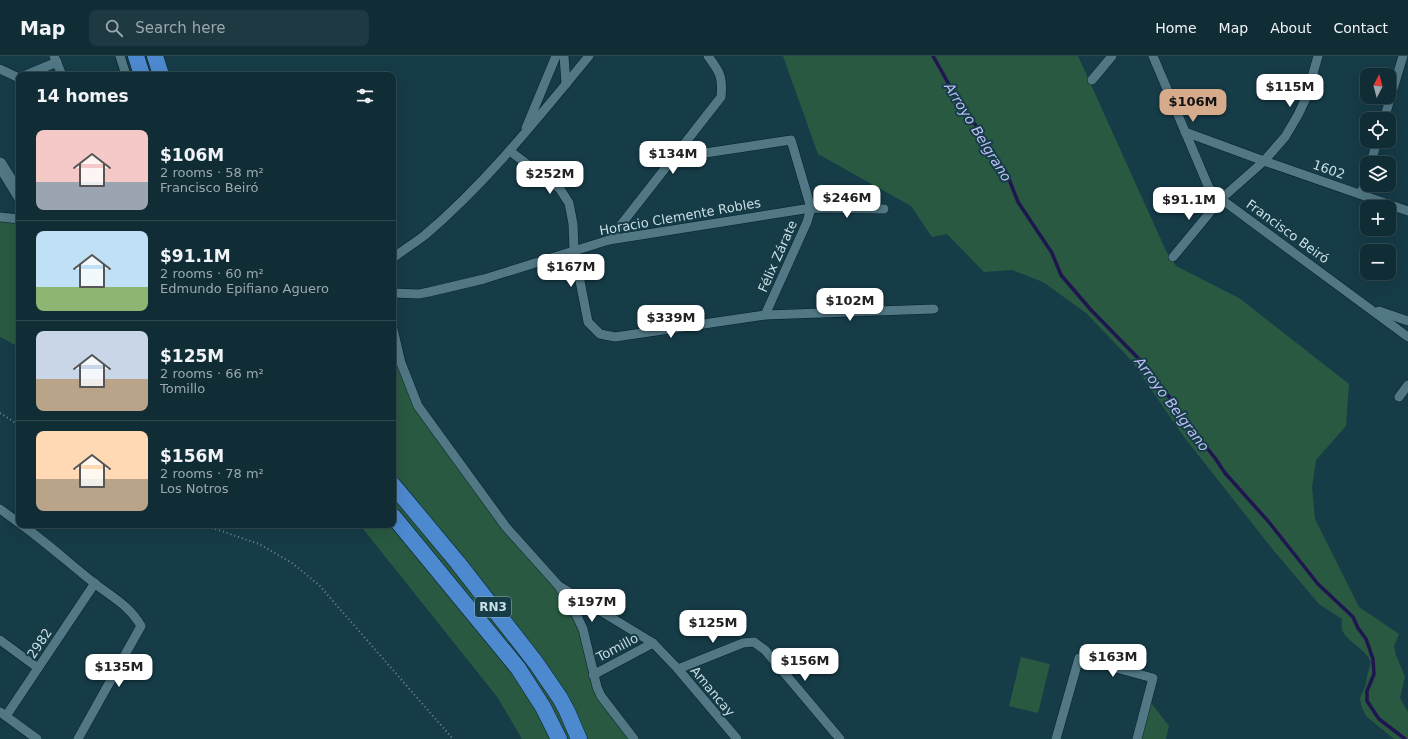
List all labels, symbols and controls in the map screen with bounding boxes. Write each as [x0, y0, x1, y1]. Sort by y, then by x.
search box [89, 10, 369, 46]
text: Map [20, 17, 65, 39]
icon: search [103, 17, 125, 39]
text: Search here [135, 19, 225, 37]
text: Home [1155, 20, 1197, 36]
text: Map [1219, 20, 1248, 36]
text: About [1270, 20, 1312, 36]
text: Contact [1334, 20, 1388, 36]
north arrow [1360, 68, 1396, 104]
map controls [1360, 68, 1396, 280]
pin: $115M [1262, 74, 1318, 108]
water label: Arroyo Belgrano [941, 79, 1015, 184]
text: $115M [1265, 79, 1315, 94]
icon: filters [354, 85, 376, 107]
text: 14 homes [36, 86, 129, 106]
pin: $106M [1165, 89, 1221, 123]
text: $106M [1168, 94, 1218, 109]
button: locate [1360, 112, 1396, 148]
pin: $134M [645, 141, 701, 175]
text: $106M [160, 145, 224, 165]
icon: home [68, 146, 116, 194]
text: $134M [648, 146, 698, 161]
button: layers [1360, 156, 1396, 192]
street label: 1602 [1311, 157, 1347, 182]
pin: $252M [522, 161, 578, 195]
text: 2 rooms · 58 m² [160, 165, 264, 180]
text: $252M [525, 166, 575, 181]
text: Francisco Beiró [160, 180, 258, 195]
pin: $246M [819, 185, 875, 219]
pin: $91.1M [1156, 187, 1222, 221]
text: $246M [822, 190, 872, 205]
text: $91.1M [1162, 192, 1216, 207]
street label: Horacio Clemente Robles [598, 195, 762, 238]
street label: Francisco Beiró [1243, 196, 1332, 266]
button: + [1360, 200, 1396, 236]
street label: Félix Zárate [755, 218, 800, 294]
button: − [1360, 244, 1396, 280]
text: $91.1M [160, 246, 231, 266]
icon: home [68, 247, 116, 295]
pin: $167M [543, 254, 599, 288]
text: $167M [546, 259, 596, 274]
text: 2 rooms · 60 m² [160, 266, 264, 281]
text: Edmundo Epifiano Aguero [160, 281, 329, 296]
pin: $102M [822, 288, 878, 322]
text: $102M [825, 293, 875, 308]
pin: $339M [643, 305, 699, 339]
text: $339M [646, 310, 696, 325]
text: $125M [160, 346, 224, 366]
icon: home [68, 347, 116, 395]
water label: Arroyo Belgrano [1131, 353, 1213, 454]
text: 2 rooms · 66 m² [160, 366, 264, 381]
text: Tomillo [160, 381, 205, 396]
text: $156M [160, 446, 224, 466]
icon: home [68, 447, 116, 495]
text: 2 rooms · 78 m² [160, 466, 264, 481]
text: Los Notros [160, 481, 228, 496]
pin: $197M [564, 589, 620, 623]
text: $197M [567, 594, 617, 609]
road number: RN3 [475, 597, 511, 617]
pin: $125M [685, 610, 741, 644]
text: $125M [688, 615, 738, 630]
street label: 2982 [24, 625, 55, 661]
street label: Tomillo [593, 630, 641, 665]
pin: $163M [1085, 644, 1141, 678]
pin: $156M [777, 648, 833, 682]
text: $163M [1088, 649, 1138, 664]
text: $156M [780, 653, 830, 668]
pin: $135M [91, 654, 147, 688]
text: $135M [94, 659, 144, 674]
street label: Amancay [687, 663, 738, 720]

